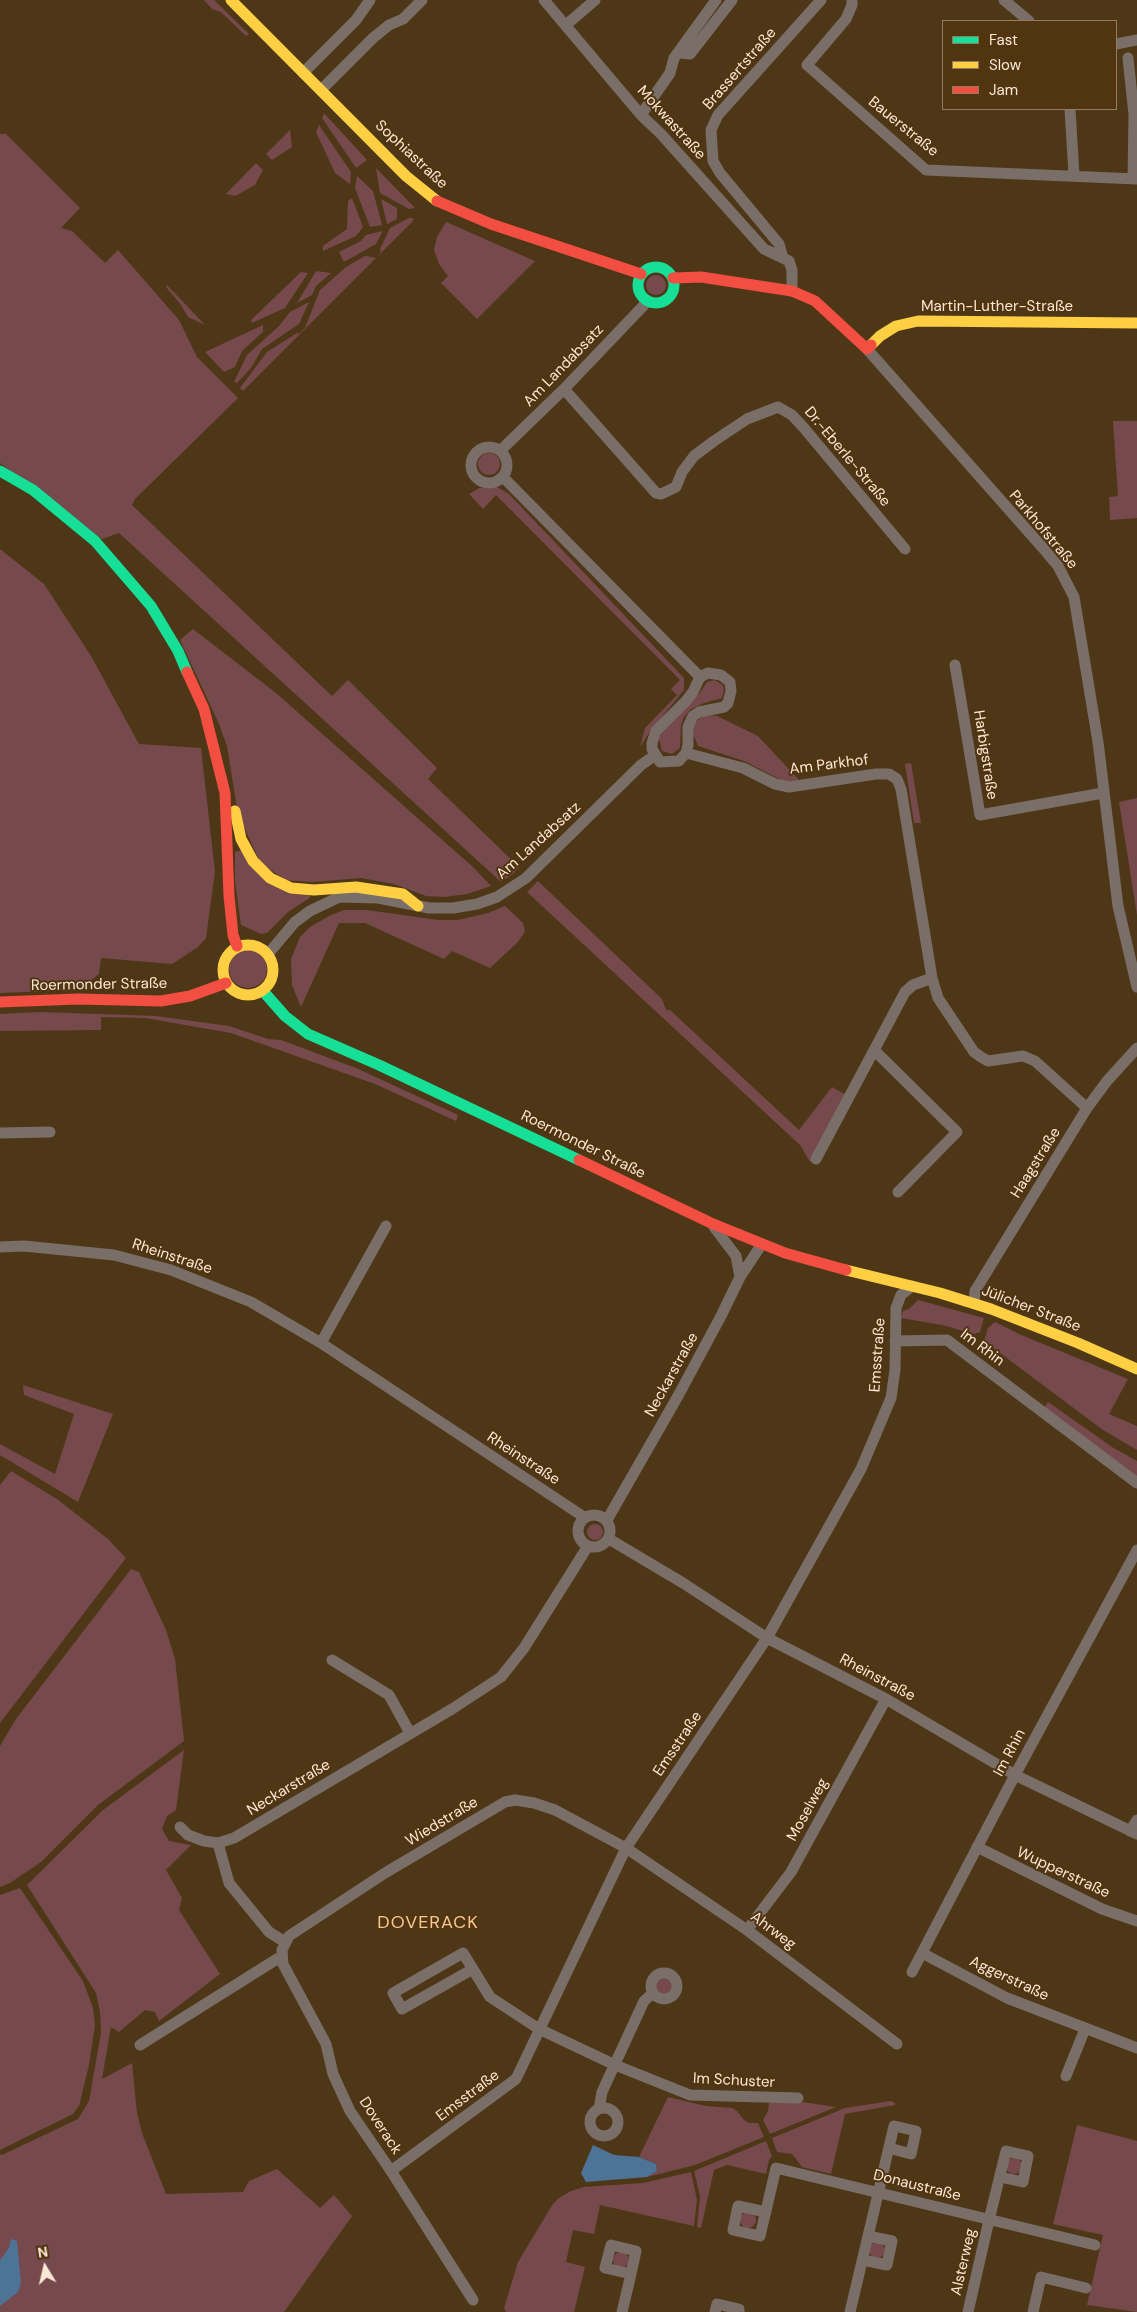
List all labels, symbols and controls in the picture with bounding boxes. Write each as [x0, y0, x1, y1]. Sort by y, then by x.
legend [942, 20, 1117, 110]
street label: Brassertstraße [699, 24, 781, 114]
text: Fast [989, 30, 1018, 50]
text: Slow [989, 55, 1021, 75]
text: Jam [989, 80, 1018, 100]
street label: Mokwastraße [633, 82, 709, 164]
street label: Bauerstraße [864, 93, 942, 161]
street label: Sophiastraße [371, 117, 451, 193]
street label: Martin-Luther-Straße [921, 298, 1073, 316]
street label: Am Landabsatz [520, 321, 608, 411]
street label: Dr.-Eberle-Straße [800, 403, 894, 511]
street label: Parkhofstraße [1005, 487, 1081, 573]
street label: Harbigstraße [969, 709, 1001, 801]
street label: Am Parkhof [788, 751, 870, 779]
street label: Am Landabsatz [493, 798, 585, 884]
street label: Roermonder Straße [31, 975, 167, 995]
street label: Roermonder Straße [518, 1107, 648, 1183]
street label: Haagstraße [1007, 1124, 1065, 1202]
street label: Rheinstraße [130, 1236, 214, 1278]
street label: Jülicher Straße [979, 1282, 1083, 1336]
street label: Emsstraße [866, 1317, 890, 1393]
street label: Im Rhin [956, 1326, 1008, 1370]
street label: Neckarstraße [641, 1330, 703, 1420]
street label: Rheinstraße [483, 1429, 563, 1489]
street label: Rheinstraße [836, 1651, 918, 1705]
street label: Emsstraße [650, 1708, 706, 1780]
street label: Im Rhin [990, 1726, 1030, 1780]
street label: Neckarstraße [244, 1756, 334, 1820]
street label: Moselweg [783, 1776, 833, 1844]
street label: Wiedstraße [403, 1793, 481, 1851]
street label: Wupperstraße [1014, 1844, 1112, 1902]
street label: Ahrweg [747, 1908, 799, 1954]
district label: DOVERACK [376, 1912, 480, 1934]
street label: Aggerstraße [966, 1953, 1052, 2005]
street label: Emsstraße [433, 2066, 503, 2126]
street label: Im Schuster [692, 2070, 776, 2092]
street label: Doverack [355, 2094, 405, 2158]
street label: Donaustraße [871, 2166, 963, 2206]
street label: Alsterweg [948, 2227, 980, 2297]
north arrow [20, 2242, 70, 2292]
text: N [36, 2242, 49, 2262]

